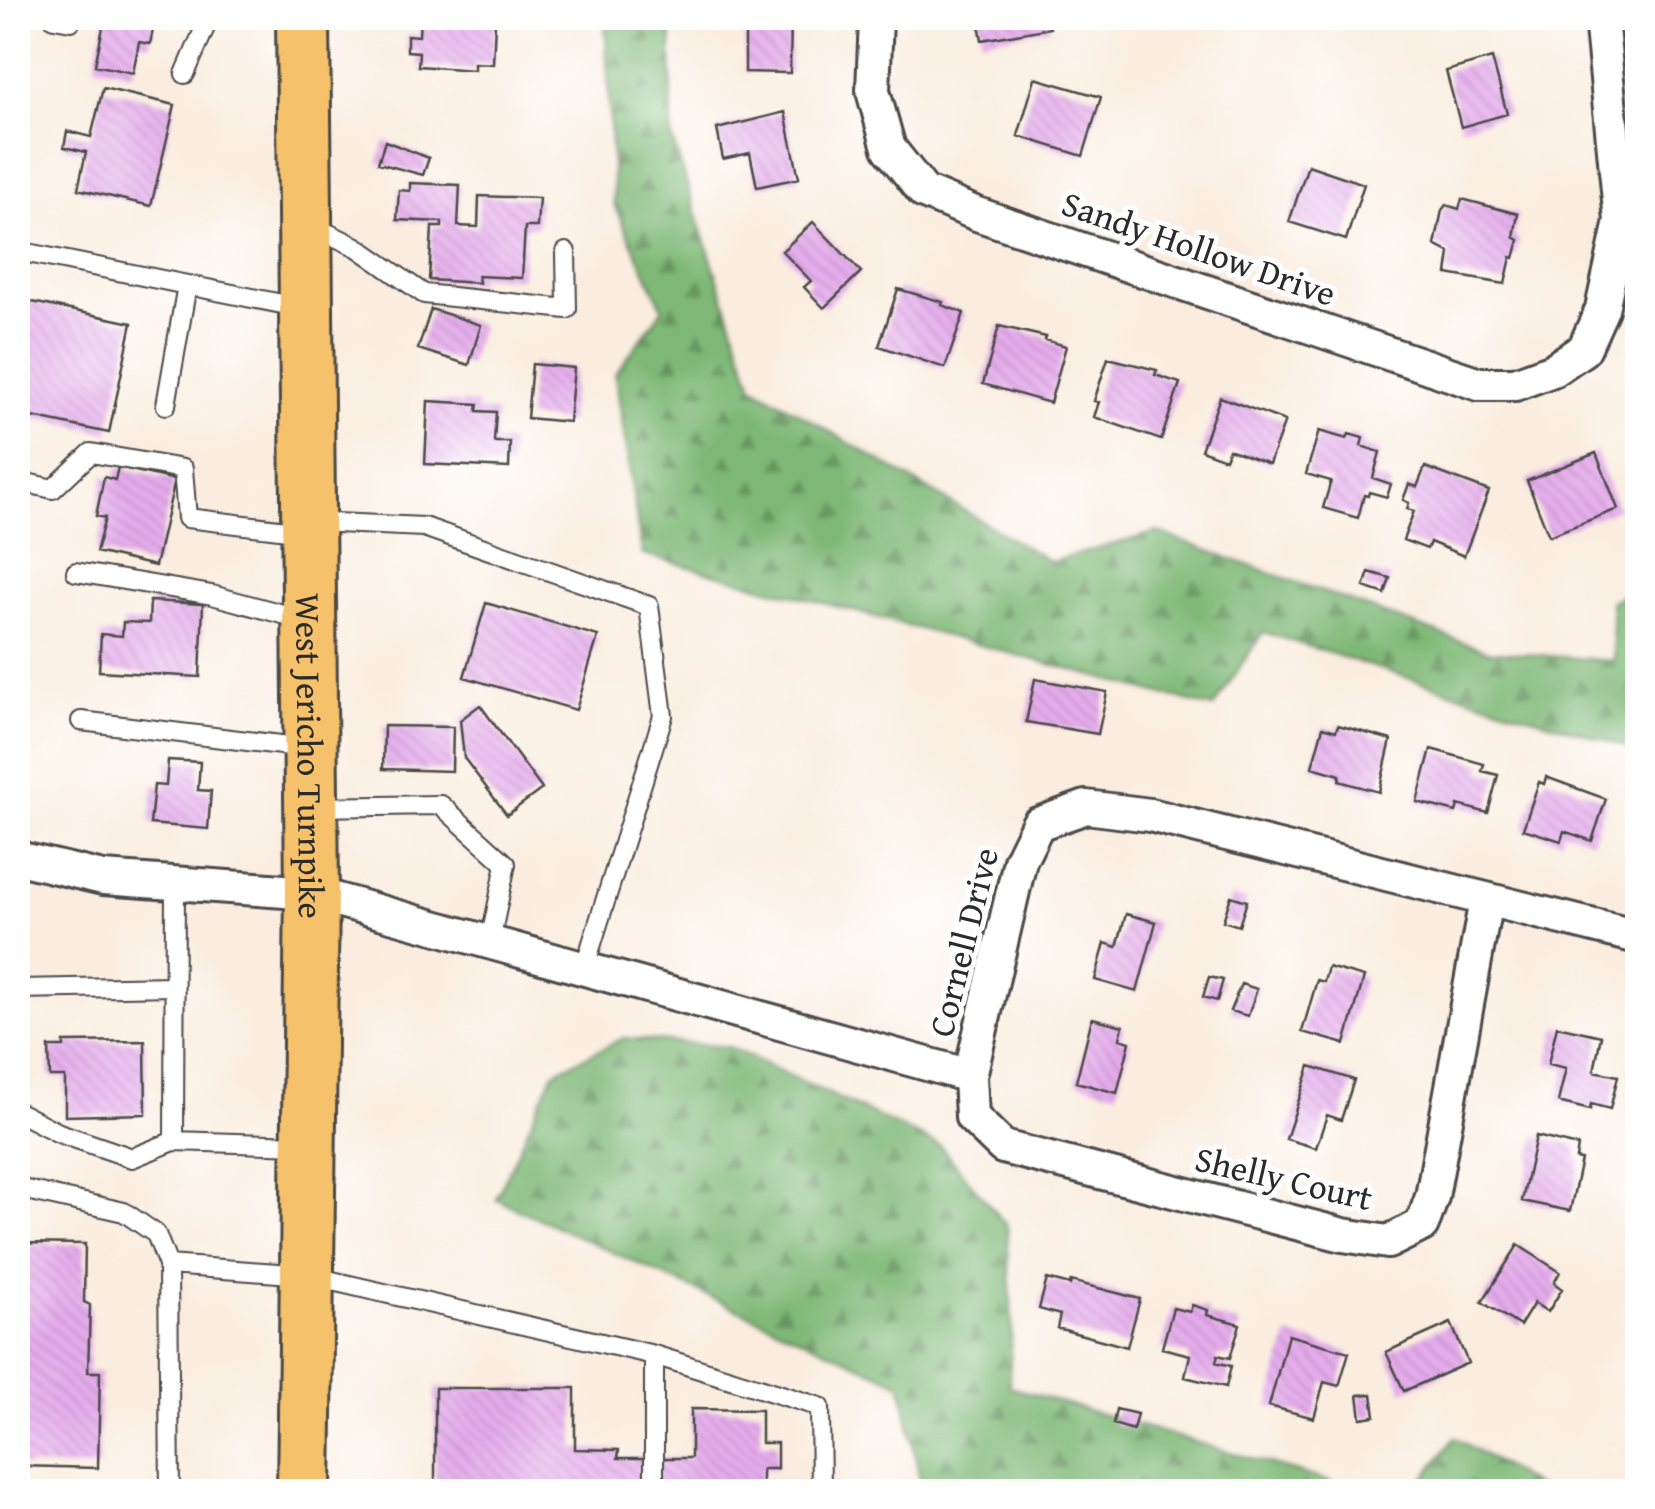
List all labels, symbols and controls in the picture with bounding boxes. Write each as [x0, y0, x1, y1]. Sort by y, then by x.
street label: Sandy Hollow Drive [1055, 177, 1343, 319]
street label: West Jericho Turnpike [283, 593, 338, 919]
street label: Cornell Drive [915, 842, 1011, 1042]
street label: Shelly Court [1190, 1133, 1378, 1223]

